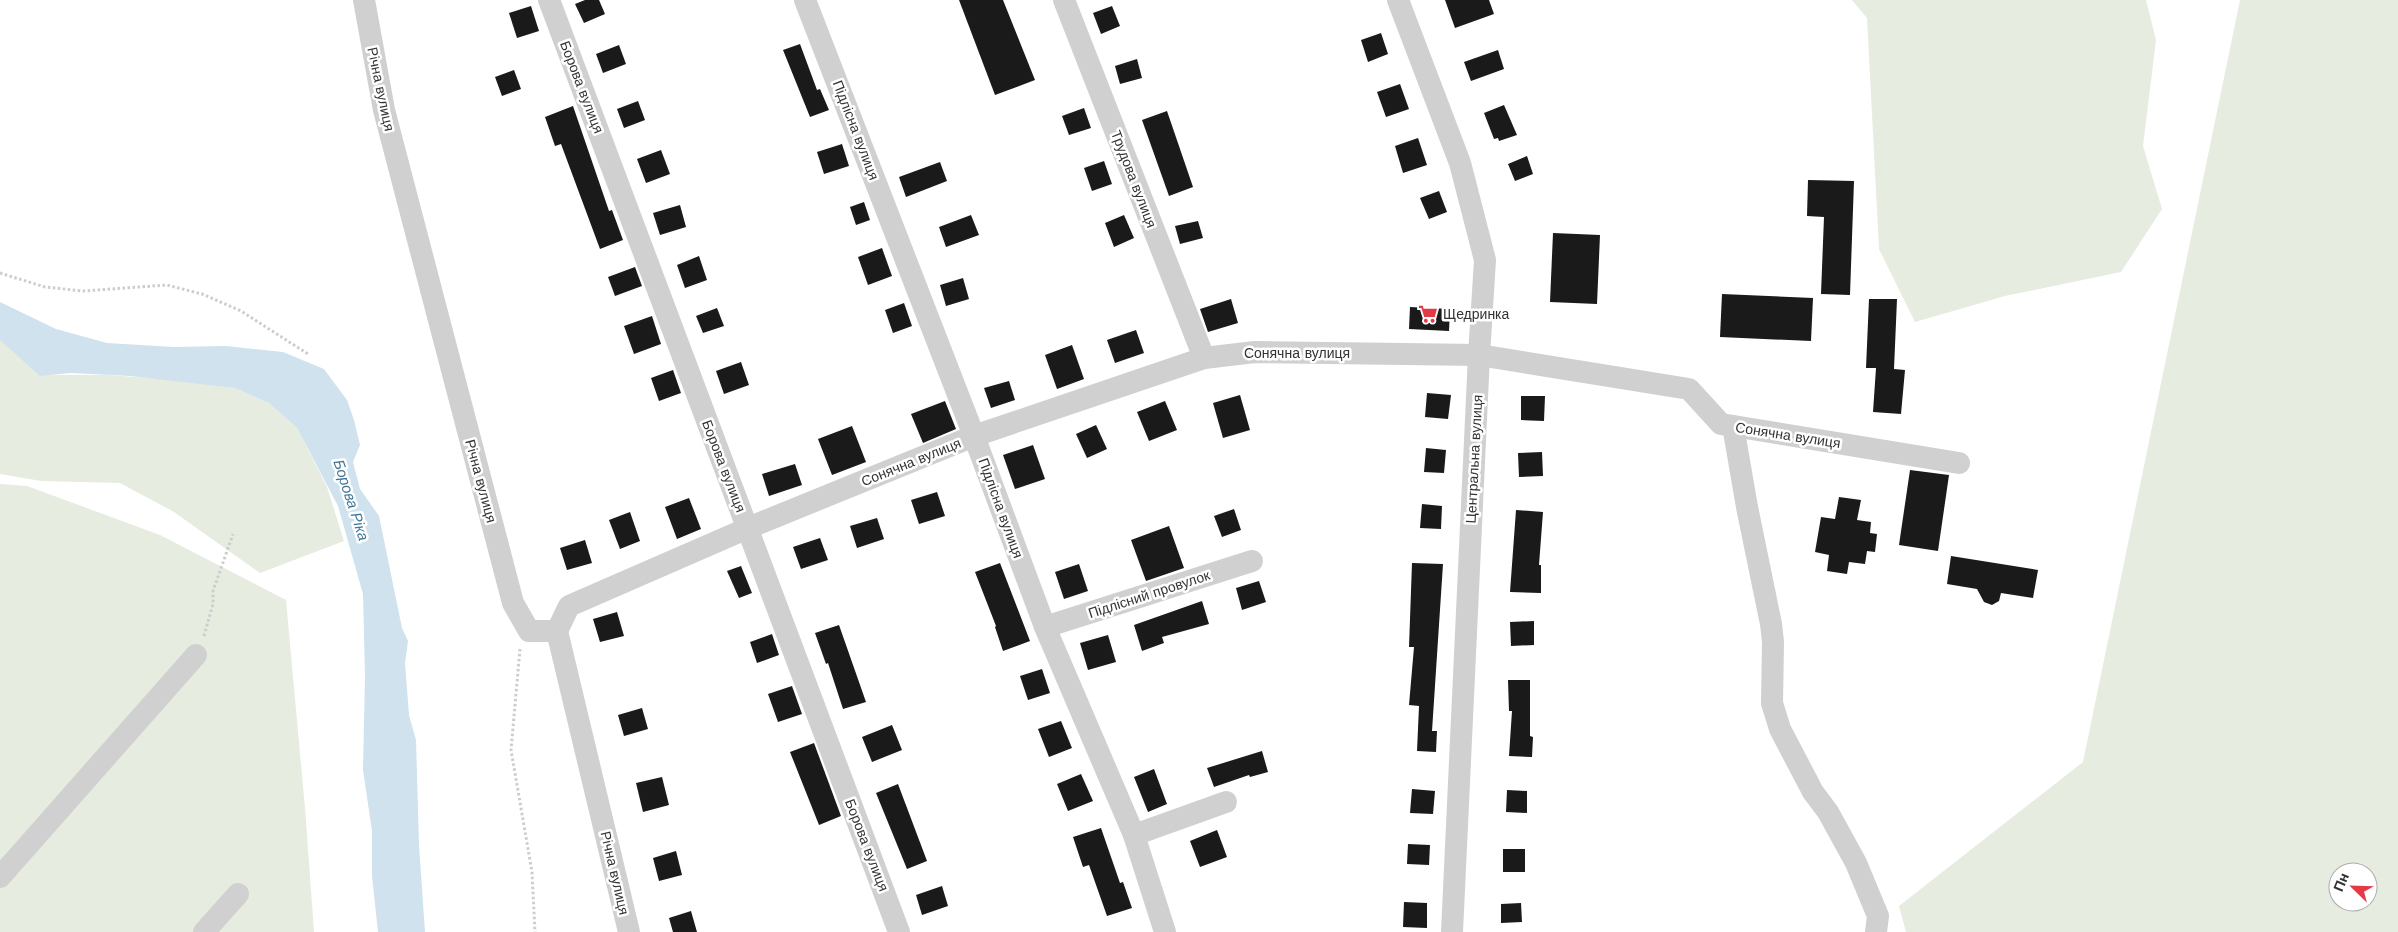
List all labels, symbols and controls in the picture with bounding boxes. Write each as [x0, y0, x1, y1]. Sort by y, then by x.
street label: Борова вулиця [557, 38, 607, 136]
street label: Річна вулиця [364, 46, 398, 132]
street label: Підлісна вулиця [830, 78, 882, 182]
street label: Трудова вулиця [1108, 128, 1160, 230]
supermarket icon: Щедринка [1417, 303, 1439, 325]
place label: Щедринка [1443, 306, 1510, 322]
street label: Сонячна вулиця [1244, 345, 1350, 361]
street label: Центральна вулиця [1463, 394, 1485, 524]
street label: Борова вулиця [699, 417, 749, 515]
street label: Сонячна вулиця [1734, 419, 1842, 451]
street label: Сонячна вулиця [859, 435, 963, 489]
street label: Річна вулиця [462, 438, 500, 524]
street label: Підлісна вулиця [975, 456, 1027, 560]
water label: Борова Ріка [329, 457, 373, 543]
street label: Підлісний провулок [1086, 567, 1213, 621]
street label: Борова вулиця [842, 796, 892, 894]
street label: Річна вулиця [598, 830, 632, 916]
north arrow [2328, 862, 2378, 912]
text: Пн [2330, 870, 2352, 894]

